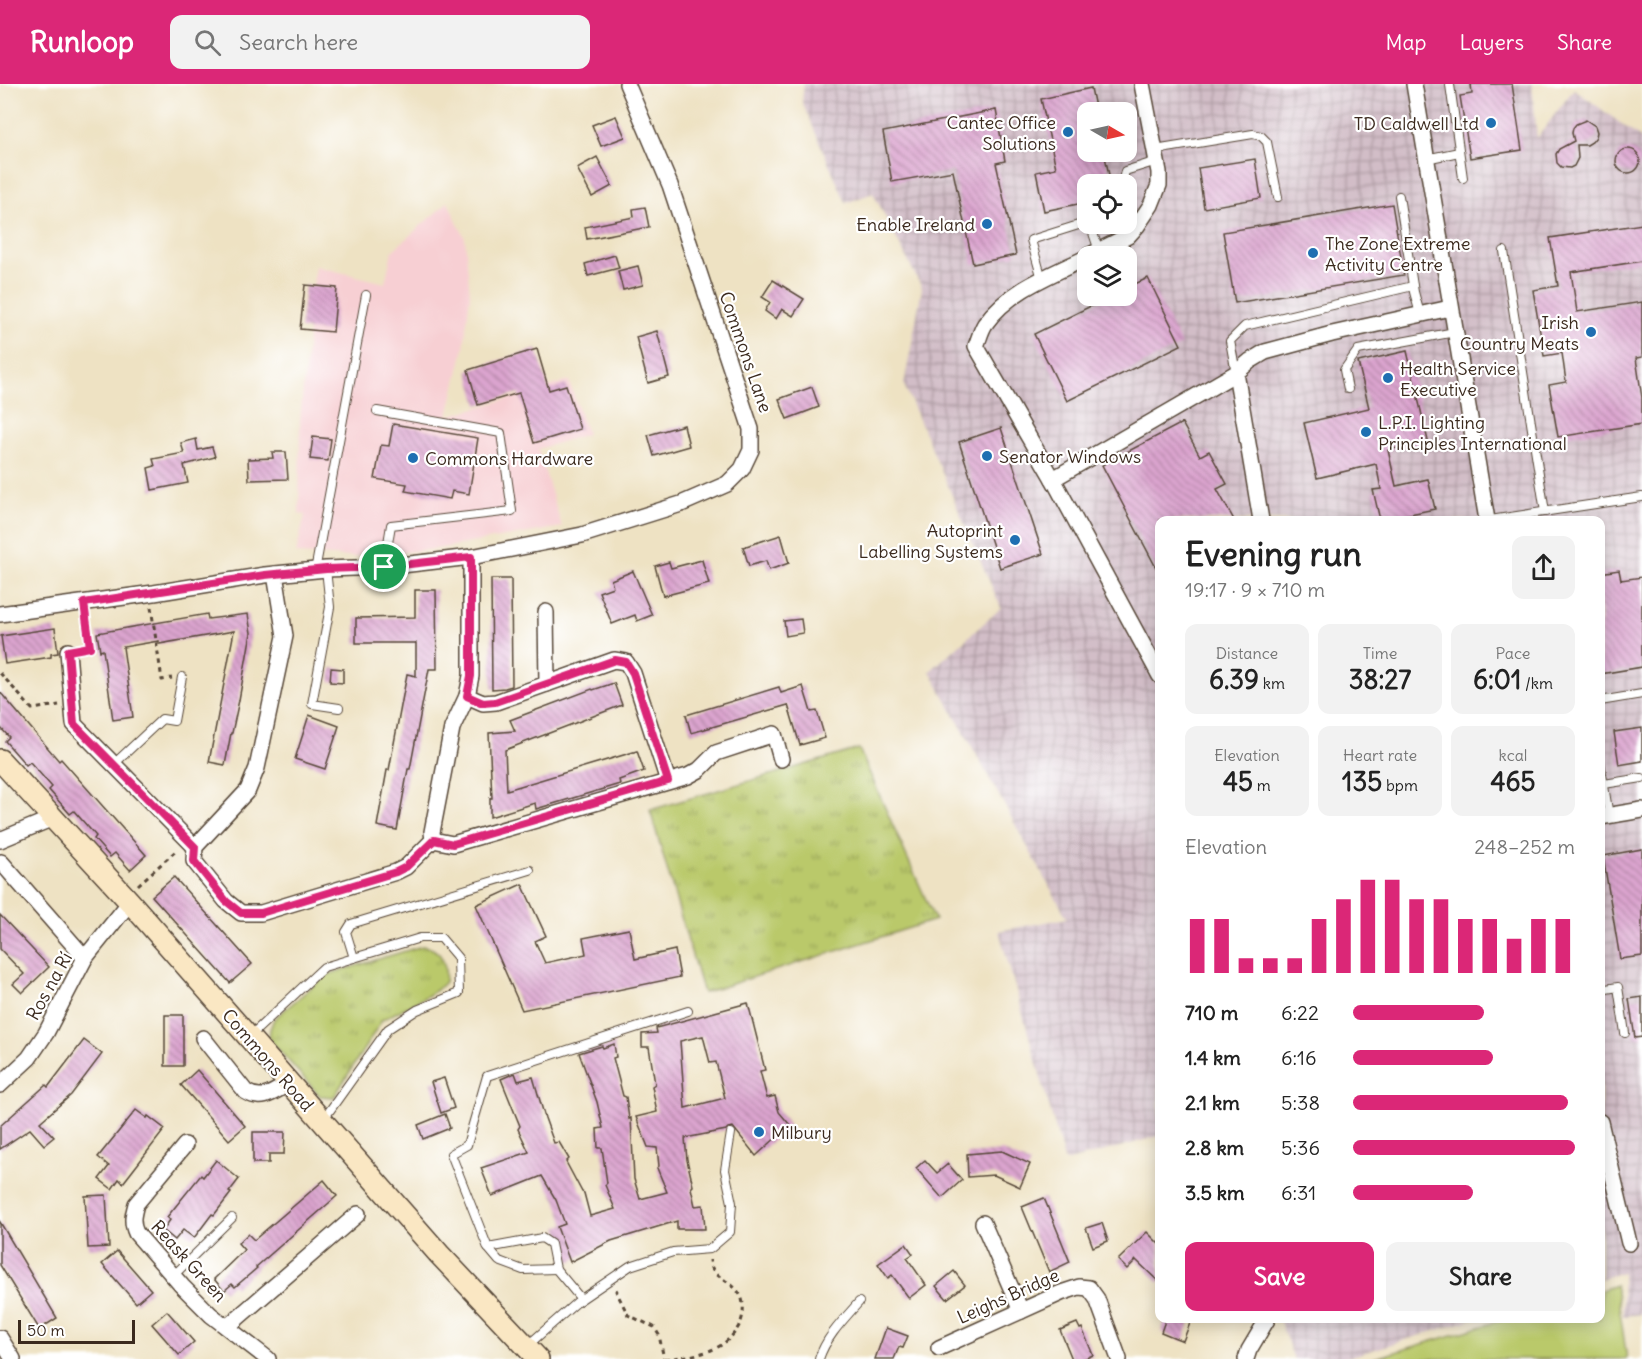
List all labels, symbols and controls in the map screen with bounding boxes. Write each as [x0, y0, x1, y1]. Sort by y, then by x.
search box [170, 15, 590, 69]
text: Runloop [30, 24, 134, 60]
icon: search [191, 26, 224, 59]
text: Search here [239, 28, 358, 56]
text: Map [1386, 29, 1426, 56]
text: Layers [1459, 29, 1524, 56]
text: Share [1557, 29, 1612, 56]
north arrow [1077, 102, 1137, 162]
map controls [1077, 102, 1137, 306]
place label: Cantec Office Solutions [946, 111, 1056, 155]
place label: TD Caldwell Ltd [1354, 112, 1479, 135]
marker: TD Caldwell Ltd [1484, 116, 1498, 130]
marker: Cantec Office Solutions [1061, 125, 1075, 139]
button: locate [1077, 174, 1137, 234]
place label: Enable Ireland [856, 213, 975, 236]
marker: Enable Ireland [980, 217, 994, 231]
place label: The Zone Extreme Activity Centre [1325, 232, 1471, 276]
button: layers [1077, 246, 1137, 306]
marker: The Zone Extreme Activity Centre [1306, 246, 1320, 260]
street label: Commons Lane [715, 288, 777, 416]
place label: Irish Country Meats [1460, 311, 1579, 355]
marker: Irish Country Meats [1584, 325, 1598, 339]
place label: Health Service Executive [1400, 357, 1516, 401]
marker: Health Service Executive [1381, 371, 1395, 385]
place label: L.P.I. Lighting Principles International [1378, 411, 1567, 455]
marker: L.P.I. Lighting Principles International [1359, 425, 1373, 439]
place label: Senator Windows [999, 445, 1141, 468]
place label: Commons Hardware [425, 447, 593, 470]
marker: Senator Windows [980, 449, 994, 463]
marker: Commons Hardware [406, 451, 420, 465]
place label: Autoprint Labelling Systems [859, 519, 1003, 563]
marker: Autoprint Labelling Systems [1008, 533, 1022, 547]
text: Evening run [1185, 533, 1361, 575]
button: share [1512, 536, 1575, 599]
pin [358, 541, 409, 592]
icon: arrive [367, 550, 400, 583]
text: 19:17 · 9 × 710 m [1185, 577, 1325, 602]
text: Distance [1216, 643, 1278, 663]
text: Time [1363, 643, 1397, 663]
text: Pace [1496, 643, 1530, 663]
text: 6.39 [1209, 663, 1259, 696]
text: 38:27 [1349, 663, 1411, 696]
text: 6:01 [1473, 663, 1521, 696]
text: km [1259, 673, 1285, 693]
text: /km [1521, 673, 1553, 693]
text: Elevation [1214, 745, 1280, 765]
text: Heart rate [1343, 745, 1417, 765]
text: kcal [1499, 745, 1527, 765]
text: 45 [1223, 765, 1253, 798]
text: 135 [1342, 765, 1382, 798]
text: 465 [1491, 765, 1535, 798]
text: m [1253, 775, 1271, 795]
text: bpm [1382, 775, 1418, 795]
text: Elevation [1185, 834, 1267, 859]
text: 248–252 m [1474, 834, 1575, 859]
street label: Ros na Rí [21, 948, 77, 1024]
text: 710 m [1185, 1000, 1238, 1025]
text: 6:22 [1281, 1000, 1319, 1025]
street label: Commons Road [217, 1004, 319, 1116]
text: 1.4 km [1185, 1045, 1241, 1070]
text: 6:16 [1281, 1045, 1317, 1070]
text: 2.1 km [1185, 1090, 1240, 1115]
text: 5:38 [1281, 1090, 1320, 1115]
place label: Milbury [771, 1121, 832, 1144]
marker: Milbury [752, 1125, 766, 1139]
text: 2.8 km [1185, 1135, 1244, 1160]
text: 5:36 [1281, 1135, 1320, 1160]
text: 3.5 km [1185, 1180, 1245, 1205]
text: 6:31 [1281, 1180, 1316, 1205]
street label: Reask Green [146, 1215, 232, 1307]
button: Save [1185, 1242, 1374, 1311]
button: Share [1386, 1242, 1575, 1311]
street label: Leighs Bridge [953, 1263, 1063, 1329]
scale bar [18, 1317, 135, 1344]
text: 50 m [27, 1320, 65, 1340]

